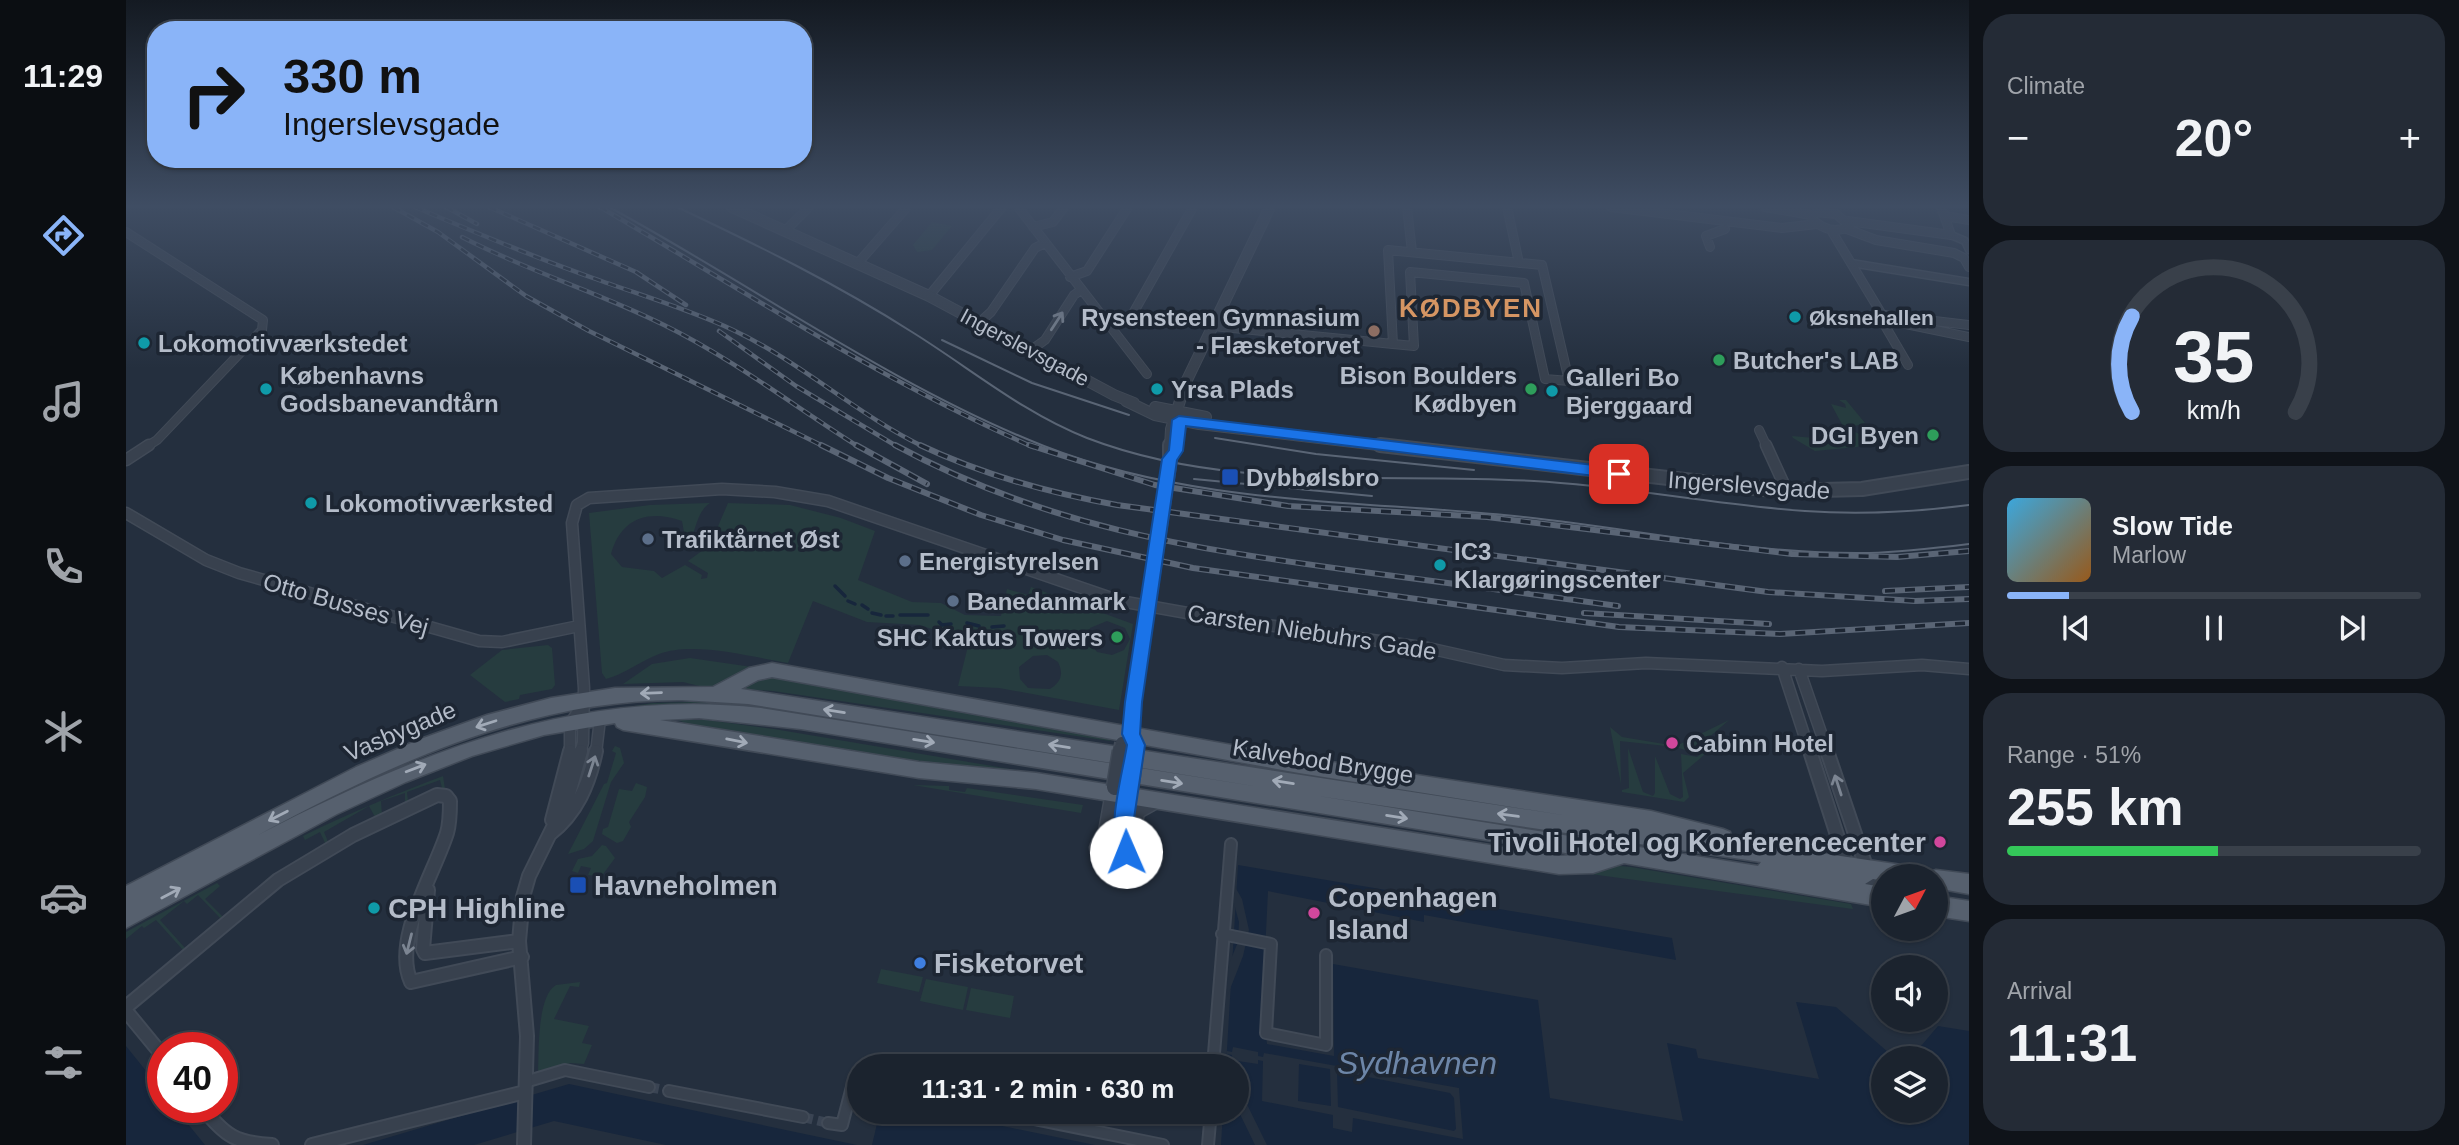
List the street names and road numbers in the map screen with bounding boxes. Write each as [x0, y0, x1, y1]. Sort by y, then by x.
street label: Ingerslevsgade [957, 303, 1093, 391]
street label: Ingerslevsgade [1667, 466, 1831, 504]
street label: Otto Busses Vej [260, 567, 432, 641]
street label: Carsten Niebuhrs Gade [1185, 599, 1439, 665]
street label: Vasbygade [340, 695, 460, 767]
street label: Kalvebod Brygge [1231, 733, 1415, 789]

